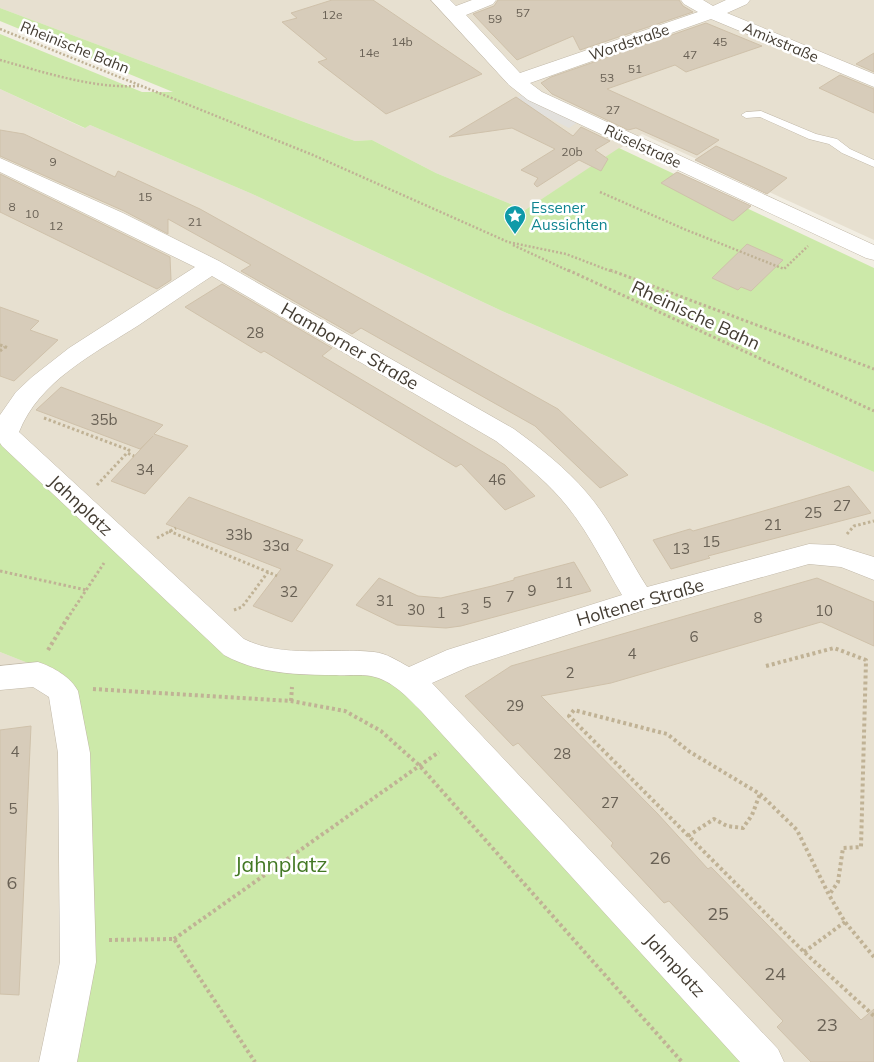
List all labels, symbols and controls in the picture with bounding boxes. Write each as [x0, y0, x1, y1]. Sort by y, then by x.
house number: 57 [516, 5, 530, 20]
house number: 12e [322, 7, 342, 22]
house number: 59 [488, 11, 502, 26]
street label: Rheinische Bahn [18, 17, 132, 77]
street label: Amixstraße [740, 18, 822, 66]
street label: Wordstraße [586, 19, 672, 65]
house number: 14b [391, 34, 413, 49]
house number: 45 [713, 34, 727, 49]
house number: 14e [359, 45, 379, 60]
house number: 47 [683, 47, 697, 62]
house number: 51 [628, 61, 642, 76]
house number: 53 [600, 70, 614, 85]
house number: 27 [606, 102, 620, 117]
street label: Rüselstraße [601, 120, 685, 172]
house number: 20b [561, 144, 583, 159]
house number: 9 [49, 154, 57, 169]
house number: 15 [138, 189, 152, 204]
place label: Essener Aussichten [531, 198, 607, 234]
house number: 8 [8, 199, 16, 214]
place icon: Essener Aussichten [503, 204, 527, 235]
house number: 10 [25, 206, 39, 221]
house number: 21 [188, 214, 202, 229]
house number: 12 [49, 218, 63, 233]
street label: Rheinische Bahn [628, 275, 764, 355]
street label: Hamborner Straße [277, 297, 423, 395]
house number: 28 [246, 323, 264, 342]
house number: 35b [90, 410, 118, 429]
house number: 34 [136, 460, 154, 479]
street label: Jahnplatz [44, 470, 118, 540]
house number: 46 [488, 470, 506, 489]
house number: 27 [833, 496, 851, 515]
house number: 25 [804, 503, 822, 522]
house number: 21 [764, 515, 782, 534]
house number: 33b [225, 525, 253, 544]
house number: 15 [702, 532, 720, 551]
house number: 33a [262, 536, 290, 555]
house number: 13 [672, 539, 690, 558]
house number: 11 [555, 573, 573, 592]
street label: Holtener Straße [573, 573, 707, 631]
house number: 9 [527, 581, 537, 600]
house number: 32 [280, 582, 298, 601]
house number: 7 [505, 587, 515, 606]
house number: 31 [376, 591, 394, 610]
house number: 5 [482, 593, 492, 612]
house number: 3 [460, 599, 470, 618]
house number: 30 [407, 600, 425, 619]
house number: 10 [815, 601, 833, 620]
house number: 1 [436, 603, 446, 622]
house number: 8 [753, 608, 763, 627]
house number: 6 [689, 627, 699, 646]
house number: 4 [627, 644, 637, 663]
house number: 2 [565, 663, 575, 682]
house number: 29 [506, 696, 524, 715]
house number: 4 [10, 742, 20, 761]
house number: 28 [553, 744, 571, 763]
house number: 27 [601, 793, 619, 812]
house number: 5 [8, 799, 18, 818]
house number: 26 [649, 846, 671, 869]
park label: Jahnplatz [235, 851, 327, 877]
house number: 6 [7, 871, 17, 894]
house number: 25 [707, 902, 729, 925]
street label: Jahnplatz [640, 928, 710, 1002]
house number: 24 [764, 962, 786, 985]
house number: 23 [816, 1013, 838, 1036]

